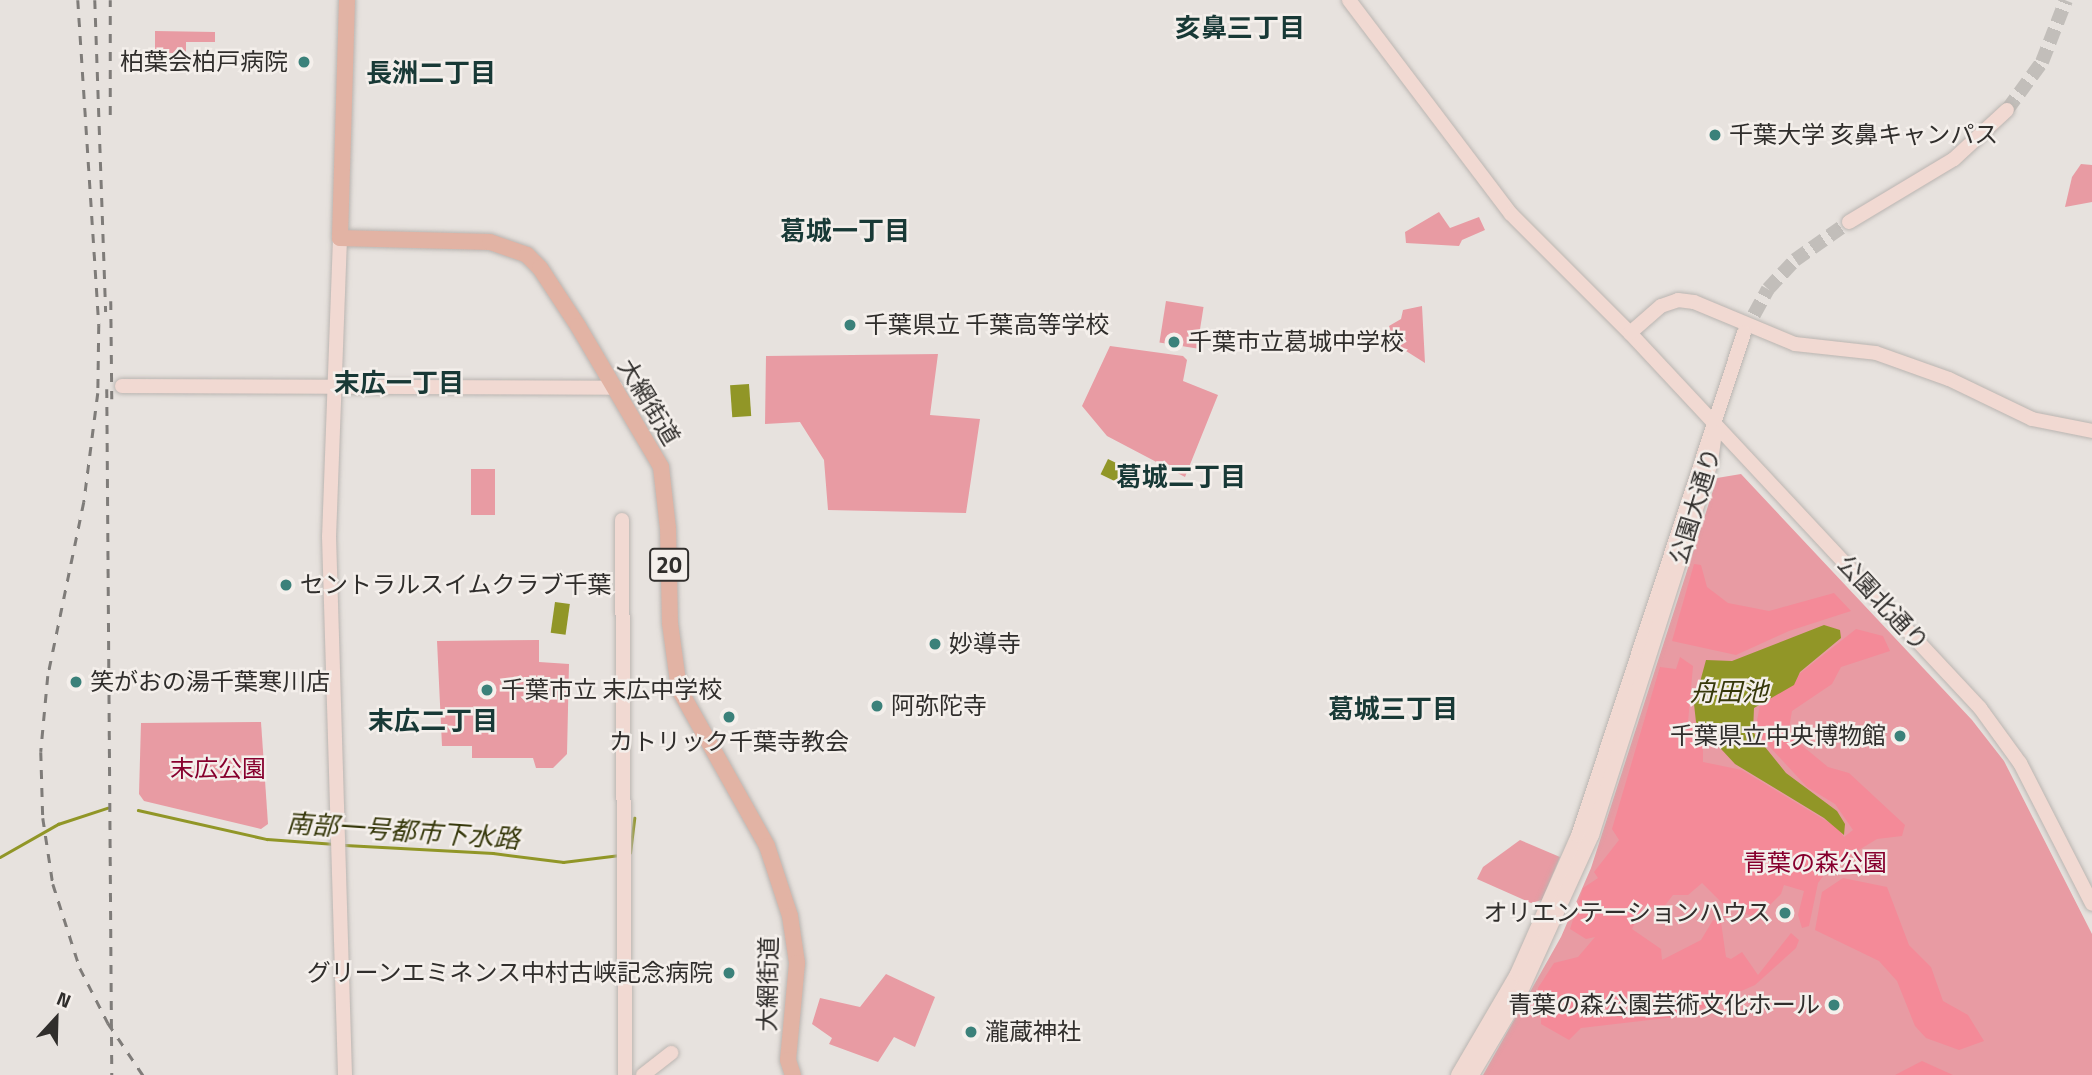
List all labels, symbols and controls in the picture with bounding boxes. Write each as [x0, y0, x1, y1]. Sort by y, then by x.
district label: 亥鼻三丁目 [1175, 12, 1305, 44]
place label: 柏葉会柏戸病院 [120, 48, 288, 76]
marker: 柏葉会柏戸病院 [294, 52, 314, 72]
district label: 長洲二丁目 [366, 57, 496, 89]
place label: 千葉大学 亥鼻キャンパス [1729, 121, 1998, 149]
marker: 千葉大学 亥鼻キャンパス [1707, 127, 1723, 143]
district label: 葛城一丁目 [780, 215, 910, 247]
place label: 千葉県立 千葉高等学校 [864, 311, 1109, 339]
marker: 千葉県立 千葉高等学校 [842, 317, 858, 333]
place label: 千葉市立葛城中学校 [1188, 328, 1404, 356]
marker: 千葉市立葛城中学校 [1166, 334, 1182, 350]
street label: 大網街道 [612, 353, 686, 451]
district label: 末広一丁目 [334, 367, 464, 399]
street label: 公園大通り [1664, 444, 1726, 568]
district label: 葛城二丁目 [1116, 461, 1246, 493]
road number: 20 [648, 545, 690, 584]
street label: 公園北通り [1832, 549, 1934, 657]
place label: セントラルスイムクラブ千葉 [300, 571, 612, 599]
marker: セントラルスイムクラブ千葉 [278, 577, 294, 593]
place label: 妙導寺 [949, 630, 1021, 658]
marker: 妙導寺 [927, 636, 943, 652]
place label: 笑がおの湯千葉寒川店 [90, 668, 330, 696]
marker: 笑がおの湯千葉寒川店 [68, 674, 84, 690]
place label: 千葉市立 末広中学校 [501, 676, 722, 704]
water label: 舟田池 [1690, 676, 1768, 708]
marker: 千葉市立 末広中学校 [479, 682, 495, 698]
place label: 阿弥陀寺 [891, 692, 987, 720]
district label: 葛城三丁目 [1328, 693, 1458, 725]
marker: 阿弥陀寺 [869, 698, 885, 714]
district label: 末広二丁目 [368, 705, 498, 737]
marker: カトリック千葉寺教会 [721, 709, 737, 725]
place label: 千葉県立中央博物館 [1670, 722, 1886, 750]
place label: カトリック千葉寺教会 [609, 728, 849, 756]
marker: 千葉県立中央博物館 [1892, 728, 1908, 744]
park label: 末広公園 [170, 755, 266, 783]
water label: 南部一号都市下水路 [285, 807, 521, 855]
park label: 青葉の森公園 [1743, 849, 1887, 877]
place label: オリエンテーションハウス [1483, 899, 1771, 927]
marker: オリエンテーションハウス [1777, 905, 1793, 921]
street label: 大網街道 [753, 936, 783, 1032]
place label: グリーンエミネンス中村古峡記念病院 [305, 959, 713, 987]
marker: グリーンエミネンス中村古峡記念病院 [719, 963, 739, 983]
text: N [53, 983, 76, 1015]
north arrow [21, 984, 91, 1054]
place label: 青葉の森公園芸術文化ホール [1508, 991, 1820, 1019]
marker: 青葉の森公園芸術文化ホール [1826, 997, 1842, 1013]
place label: 瀧蔵神社 [985, 1018, 1081, 1046]
marker: 瀧蔵神社 [963, 1024, 979, 1040]

